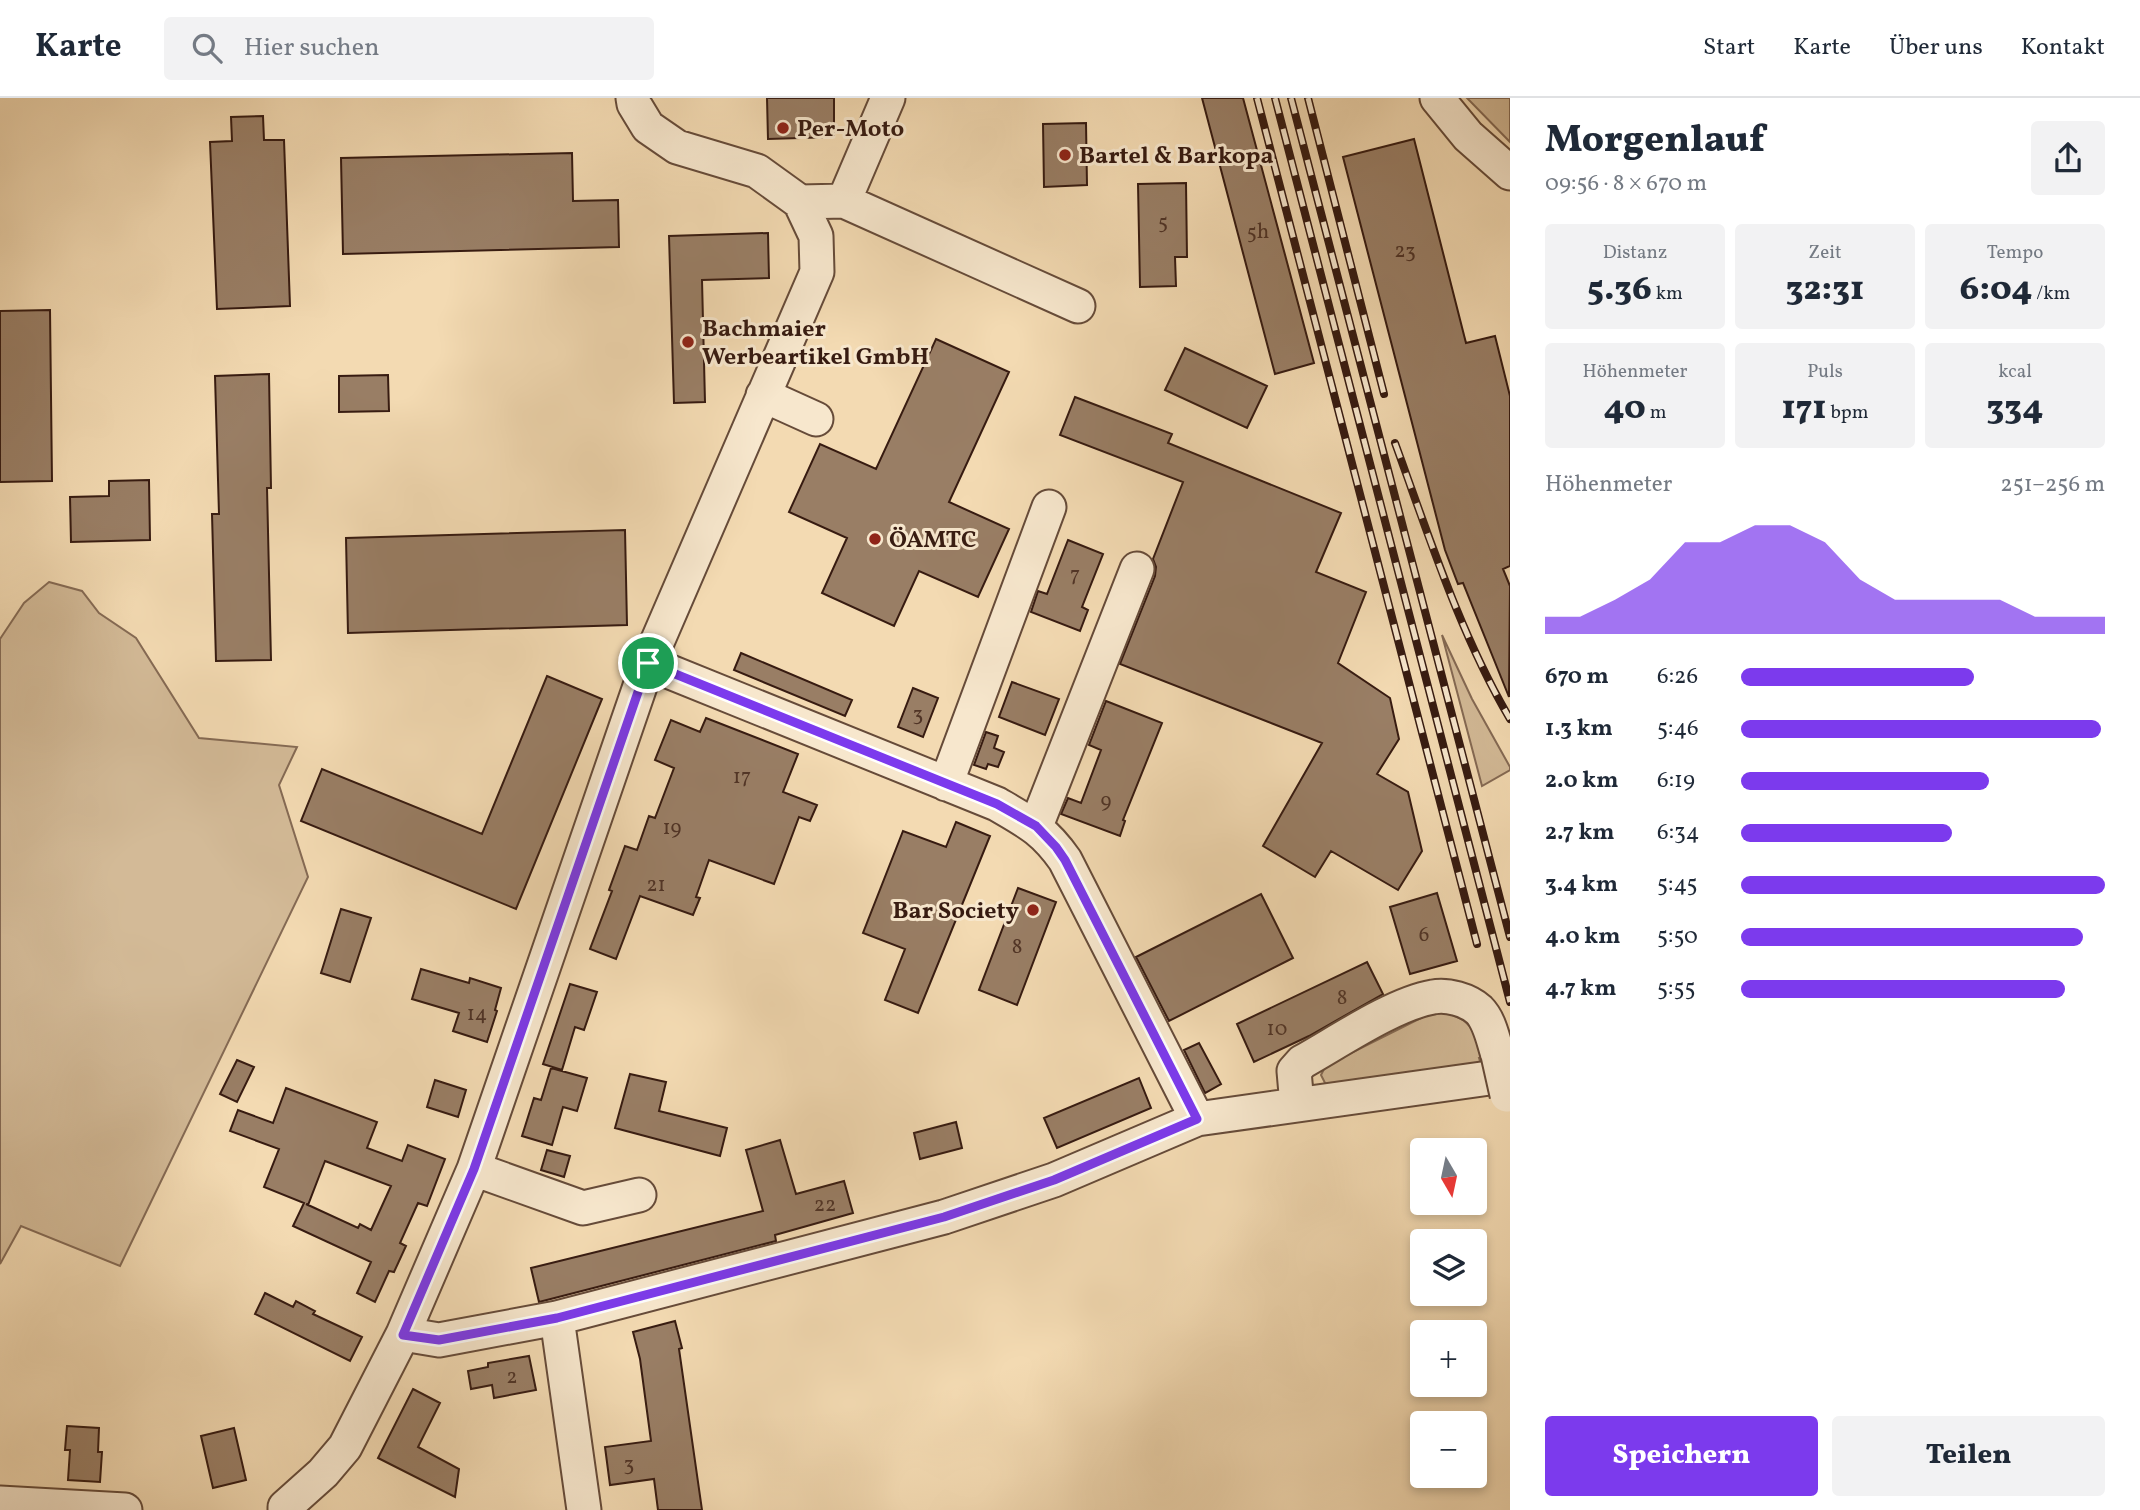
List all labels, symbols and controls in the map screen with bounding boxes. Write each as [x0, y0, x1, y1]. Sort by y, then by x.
search box [164, 17, 654, 80]
text: Karte [35, 25, 122, 71]
icon: search [188, 29, 226, 67]
text: Hier suchen [244, 30, 380, 66]
text: Start [1703, 31, 1755, 65]
text: Karte [1793, 31, 1851, 65]
text: Über uns [1889, 31, 1983, 65]
text: Kontakt [2021, 31, 2105, 65]
place label: Per-Moto [797, 113, 904, 147]
text: Morgenlauf [1545, 115, 1765, 168]
marker: Per-Moto [775, 120, 791, 136]
button: share [2031, 121, 2105, 195]
place label: Bartel & Barkopa [1079, 140, 1274, 174]
marker: Bartel & Barkopa [1057, 147, 1073, 163]
text: 09:56 · 8 × 670 m [1545, 168, 1707, 200]
house number: 5 [1158, 208, 1168, 237]
house number: 5h [1247, 218, 1269, 247]
house number: 23 [1394, 237, 1416, 266]
text: Distanz [1603, 240, 1667, 266]
text: Zeit [1808, 240, 1842, 266]
text: Tempo [1987, 240, 2043, 266]
text: 5.36 [1587, 266, 1652, 314]
text: 32:31 [1786, 266, 1864, 314]
text: 6:04 [1960, 266, 2033, 314]
text: km [1652, 281, 1683, 307]
text: /km [2033, 281, 2070, 307]
place label: Bachmaier Werbeartikel GmbH [702, 313, 929, 375]
marker: Bachmaier Werbeartikel GmbH [680, 334, 696, 350]
text: Höhenmeter [1582, 359, 1688, 385]
text: Puls [1807, 359, 1843, 385]
text: kcal [1998, 359, 2032, 385]
text: 40 [1604, 385, 1646, 433]
text: 171 [1781, 385, 1827, 433]
text: 334 [1987, 385, 2043, 433]
text: m [1646, 400, 1666, 426]
text: bpm [1827, 400, 1869, 426]
text: Höhenmeter [1545, 469, 1672, 501]
text: 251–256 m [2000, 469, 2105, 501]
place label: ÖAMTC [889, 524, 976, 558]
marker: ÖAMTC [867, 531, 883, 547]
house number: 7 [1070, 561, 1080, 590]
pin [618, 633, 678, 693]
icon: arrive [629, 644, 667, 682]
text: 670 m [1545, 661, 1609, 693]
text: 6:26 [1657, 661, 1698, 693]
house number: 3 [913, 700, 923, 729]
text: 1.3 km [1545, 713, 1613, 745]
text: 5:46 [1657, 713, 1699, 745]
house number: 17 [733, 763, 751, 792]
text: 2.0 km [1545, 765, 1618, 797]
text: 6:19 [1657, 765, 1695, 797]
house number: 9 [1101, 787, 1112, 816]
house number: 19 [662, 814, 682, 843]
text: 2.7 km [1545, 817, 1615, 849]
text: 6:34 [1657, 817, 1700, 849]
text: 3.4 km [1545, 869, 1618, 901]
text: 5:45 [1657, 869, 1698, 901]
house number: 21 [646, 871, 666, 900]
place label: Bar Society [892, 895, 1020, 929]
marker: Bar Society [1025, 902, 1041, 918]
house number: 6 [1419, 921, 1429, 950]
text: 4.0 km [1545, 921, 1620, 953]
text: 5:50 [1657, 921, 1698, 953]
house number: 8 [1012, 933, 1022, 962]
text: 4.7 km [1545, 973, 1617, 1005]
text: 5:55 [1657, 973, 1696, 1005]
house number: 8 [1337, 984, 1347, 1013]
house number: 14 [467, 1000, 487, 1029]
house number: 10 [1267, 1015, 1287, 1044]
north arrow [1410, 1138, 1488, 1214]
map controls [1410, 1138, 1487, 1488]
house number: 22 [814, 1191, 836, 1220]
button: layers [1410, 1229, 1487, 1306]
button: + [1410, 1320, 1487, 1397]
house number: 2 [506, 1363, 518, 1392]
button: − [1410, 1411, 1487, 1488]
button: Speichern [1545, 1416, 1818, 1496]
button: Teilen [1832, 1416, 2105, 1496]
house number: 3 [624, 1450, 634, 1479]

